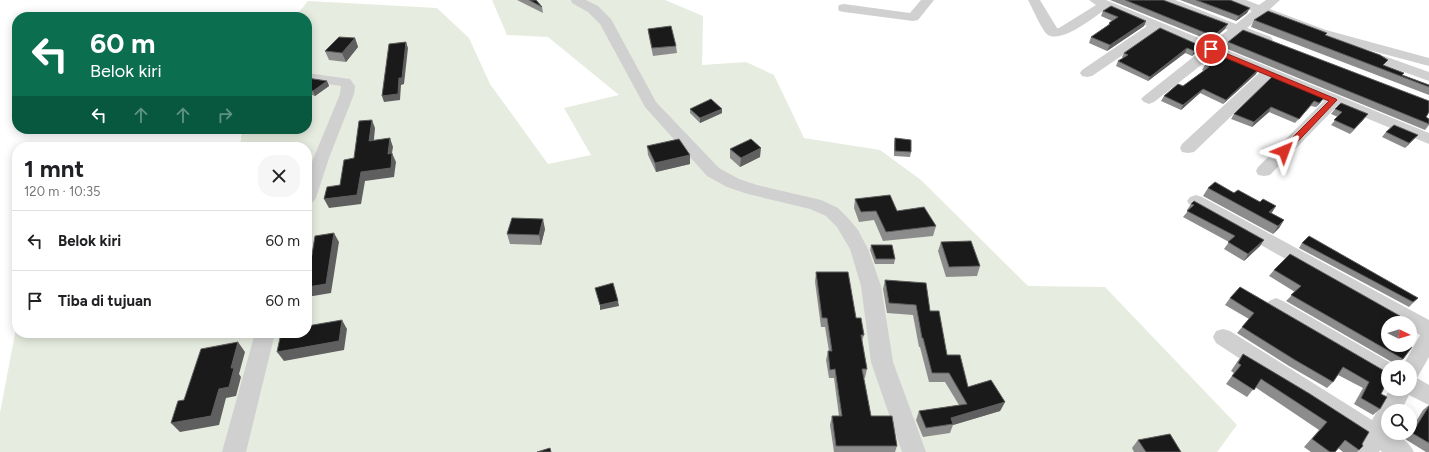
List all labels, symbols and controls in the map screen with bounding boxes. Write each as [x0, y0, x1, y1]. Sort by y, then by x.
text: 60 m [90, 26, 155, 60]
icon: left [24, 28, 76, 80]
pin [1194, 32, 1228, 66]
icon: arrive [1200, 38, 1222, 60]
text: Belok kiri [90, 60, 162, 82]
icon: left [88, 104, 110, 126]
icon: ahead [130, 104, 152, 126]
icon: ahead [172, 104, 194, 126]
icon: right [214, 104, 236, 126]
position arrow [1263, 130, 1305, 172]
text: 1 mnt [24, 154, 84, 183]
button: close [258, 155, 300, 197]
text: 120 m · 10:35 [24, 184, 101, 199]
icon: left [24, 230, 46, 252]
text: Belok kiri [58, 232, 121, 250]
text: 60 m [265, 232, 300, 250]
icon: arrive [24, 290, 46, 312]
text: Tiba di tujuan [58, 292, 152, 310]
text: 60 m [265, 292, 300, 310]
north arrow [1381, 316, 1417, 352]
map controls [1381, 316, 1417, 440]
button: sound [1381, 360, 1417, 396]
button: search [1381, 404, 1417, 440]

